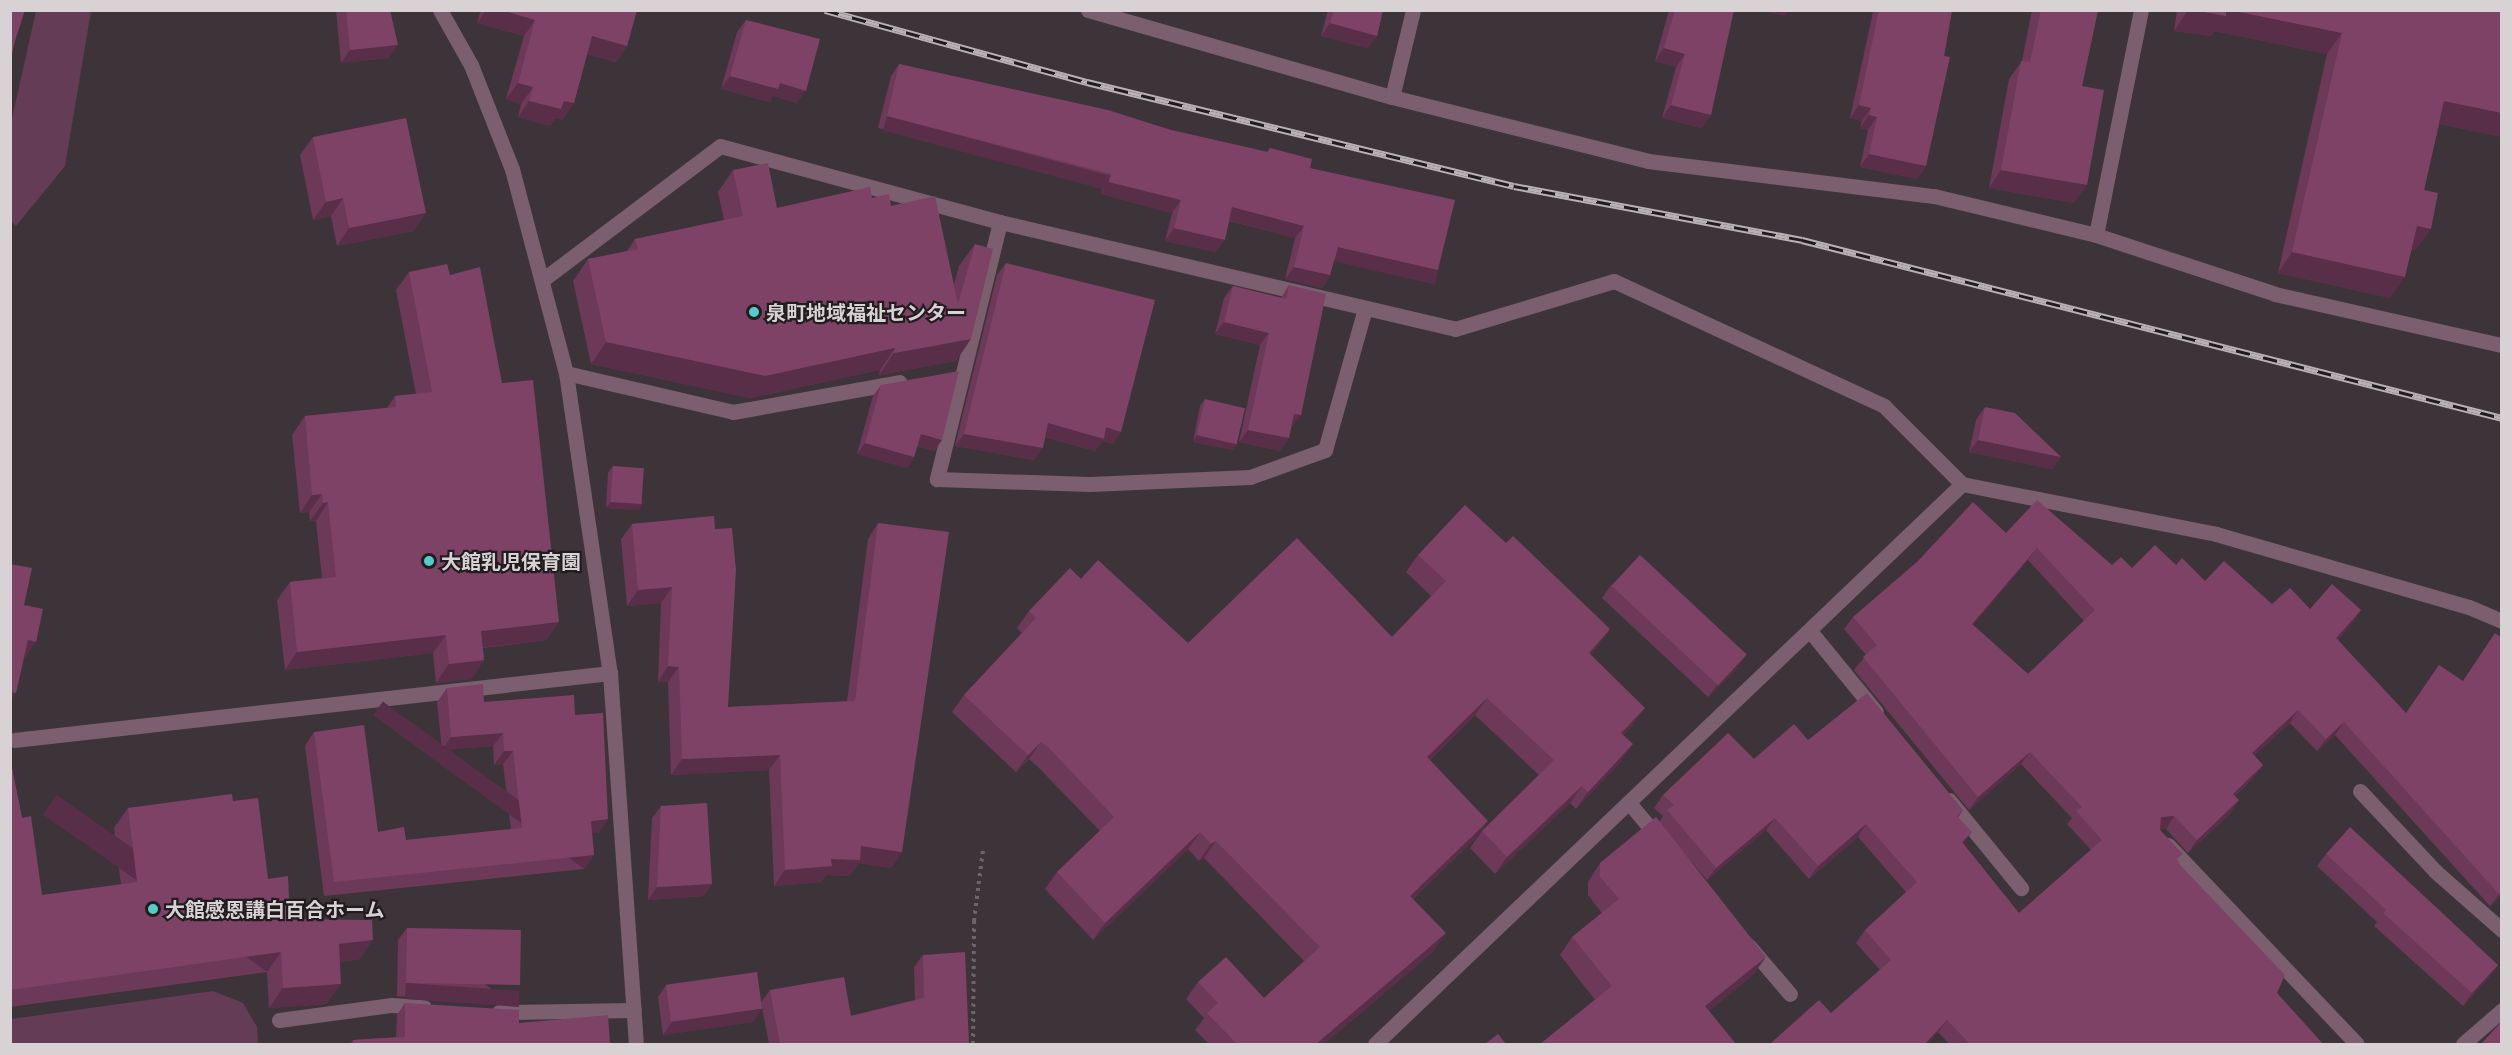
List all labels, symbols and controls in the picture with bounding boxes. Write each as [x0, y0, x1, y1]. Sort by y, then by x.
place label: 泉町地域福祉センター [766, 300, 966, 324]
marker: 泉町地域福祉センター [747, 305, 761, 319]
place label: 大館乳児保育園 [441, 549, 581, 573]
marker: 大館乳児保育園 [422, 554, 436, 568]
place label: 大館感恩講白百合ホーム [165, 897, 385, 921]
marker: 大館感恩講白百合ホーム [146, 902, 160, 916]

